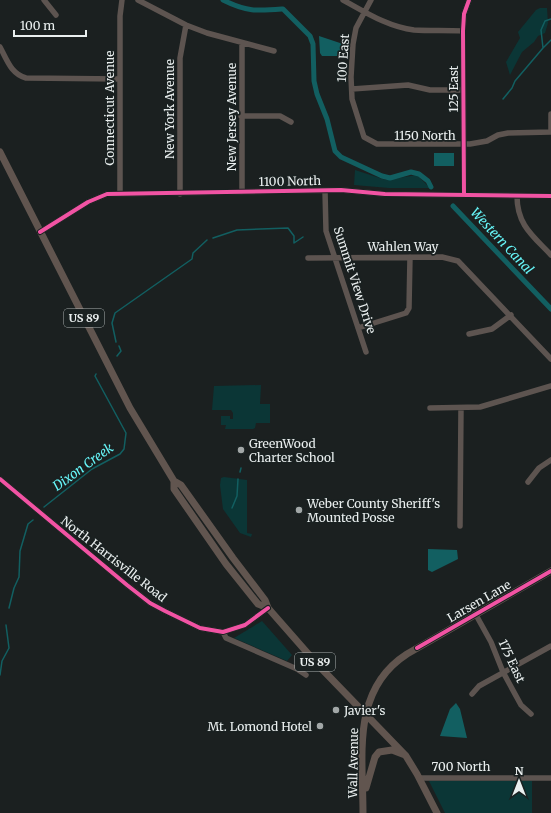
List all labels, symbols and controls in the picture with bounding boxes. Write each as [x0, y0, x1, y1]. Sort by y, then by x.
scale bar [14, 12, 86, 38]
text: 100 m [20, 18, 55, 33]
street label: 100 East [334, 33, 352, 83]
street label: Connecticut Avenue [102, 51, 117, 165]
street label: New York Avenue [162, 59, 177, 159]
street label: New Jersey Avenue [224, 63, 239, 171]
street label: 125 East [446, 65, 461, 112]
street label: 1150 North [394, 128, 456, 143]
street label: 1100 North [259, 173, 321, 189]
water label: Western Canal [467, 204, 537, 278]
street label: Summit View Drive [331, 225, 379, 335]
street label: Wahlen Way [366, 239, 439, 254]
road number: US 89 [64, 309, 104, 327]
place label: GreenWood Charter School [249, 436, 335, 465]
water label: Dixon Creek [49, 439, 117, 495]
marker: GreenWood Charter School [236, 445, 246, 455]
place label: Weber County Sheriff's Mounted Posse [306, 496, 440, 525]
marker: Weber County Sheriff's Mounted Posse [294, 505, 304, 515]
street label: North Harrisville Road [58, 513, 170, 605]
street label: Larsen Lane [445, 577, 513, 625]
street label: 175 East [495, 637, 529, 685]
road number: US 89 [295, 653, 335, 671]
place label: Javier's [343, 703, 386, 718]
marker: Javier's [331, 705, 341, 715]
place label: Mt. Lomond Hotel [208, 719, 312, 734]
marker: Mt. Lomond Hotel [315, 721, 325, 731]
street label: Wall Avenue [345, 728, 361, 799]
street label: 700 North [431, 759, 491, 774]
north arrow [499, 761, 539, 801]
text: N [515, 764, 524, 778]

